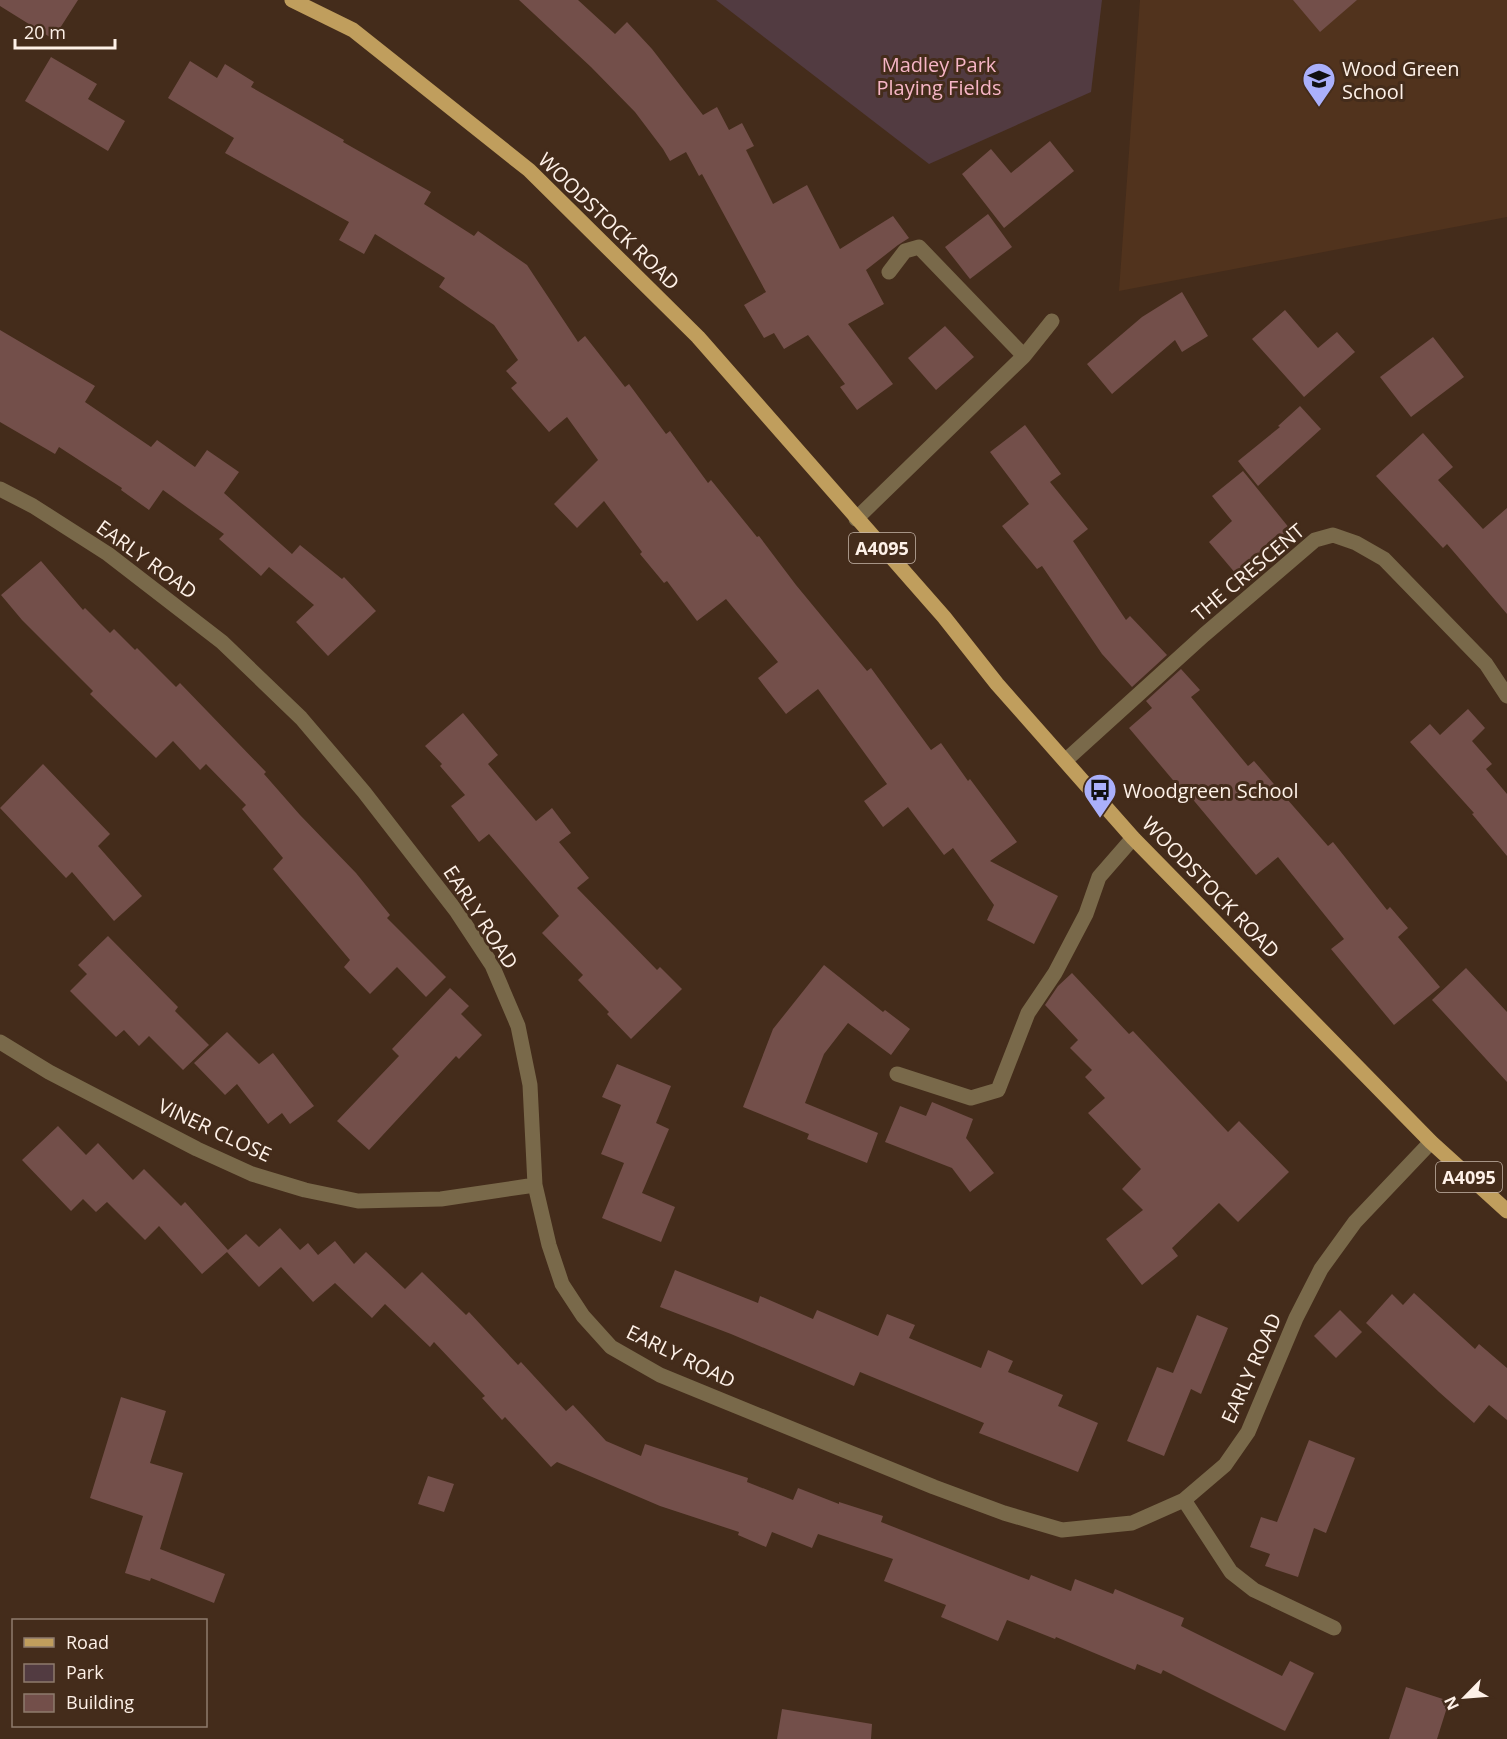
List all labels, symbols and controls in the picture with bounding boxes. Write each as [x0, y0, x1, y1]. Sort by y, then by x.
scale bar [15, 12, 116, 50]
text: 20 m [24, 20, 66, 44]
park label: Madley Park Playing Fields [877, 51, 1002, 101]
place label: Wood Green School [1342, 55, 1459, 105]
school or university icon: Wood Green School [1301, 61, 1337, 108]
street label: WOODSTOCK ROAD [532, 146, 686, 296]
street label: EARLY ROAD [91, 513, 203, 605]
street label: THE CRESCENT [1186, 517, 1310, 627]
road number: A4095 [849, 533, 915, 563]
bus stop icon: Woodgreen School [1082, 772, 1118, 819]
place label: Woodgreen School [1123, 777, 1299, 804]
street label: WOODSTOCK ROAD [1136, 810, 1286, 964]
street label: EARLY ROAD [438, 860, 524, 974]
street label: VINER CLOSE [154, 1092, 276, 1168]
road number: A4095 [1436, 1162, 1502, 1192]
street label: EARLY ROAD [1215, 1309, 1287, 1427]
street label: EARLY ROAD [622, 1318, 740, 1394]
legend [12, 1619, 207, 1727]
text: Road [66, 1630, 109, 1654]
text: Park [66, 1660, 104, 1684]
north arrow [1435, 1667, 1495, 1727]
text: Building [66, 1690, 134, 1714]
text: N [1439, 1693, 1464, 1714]

